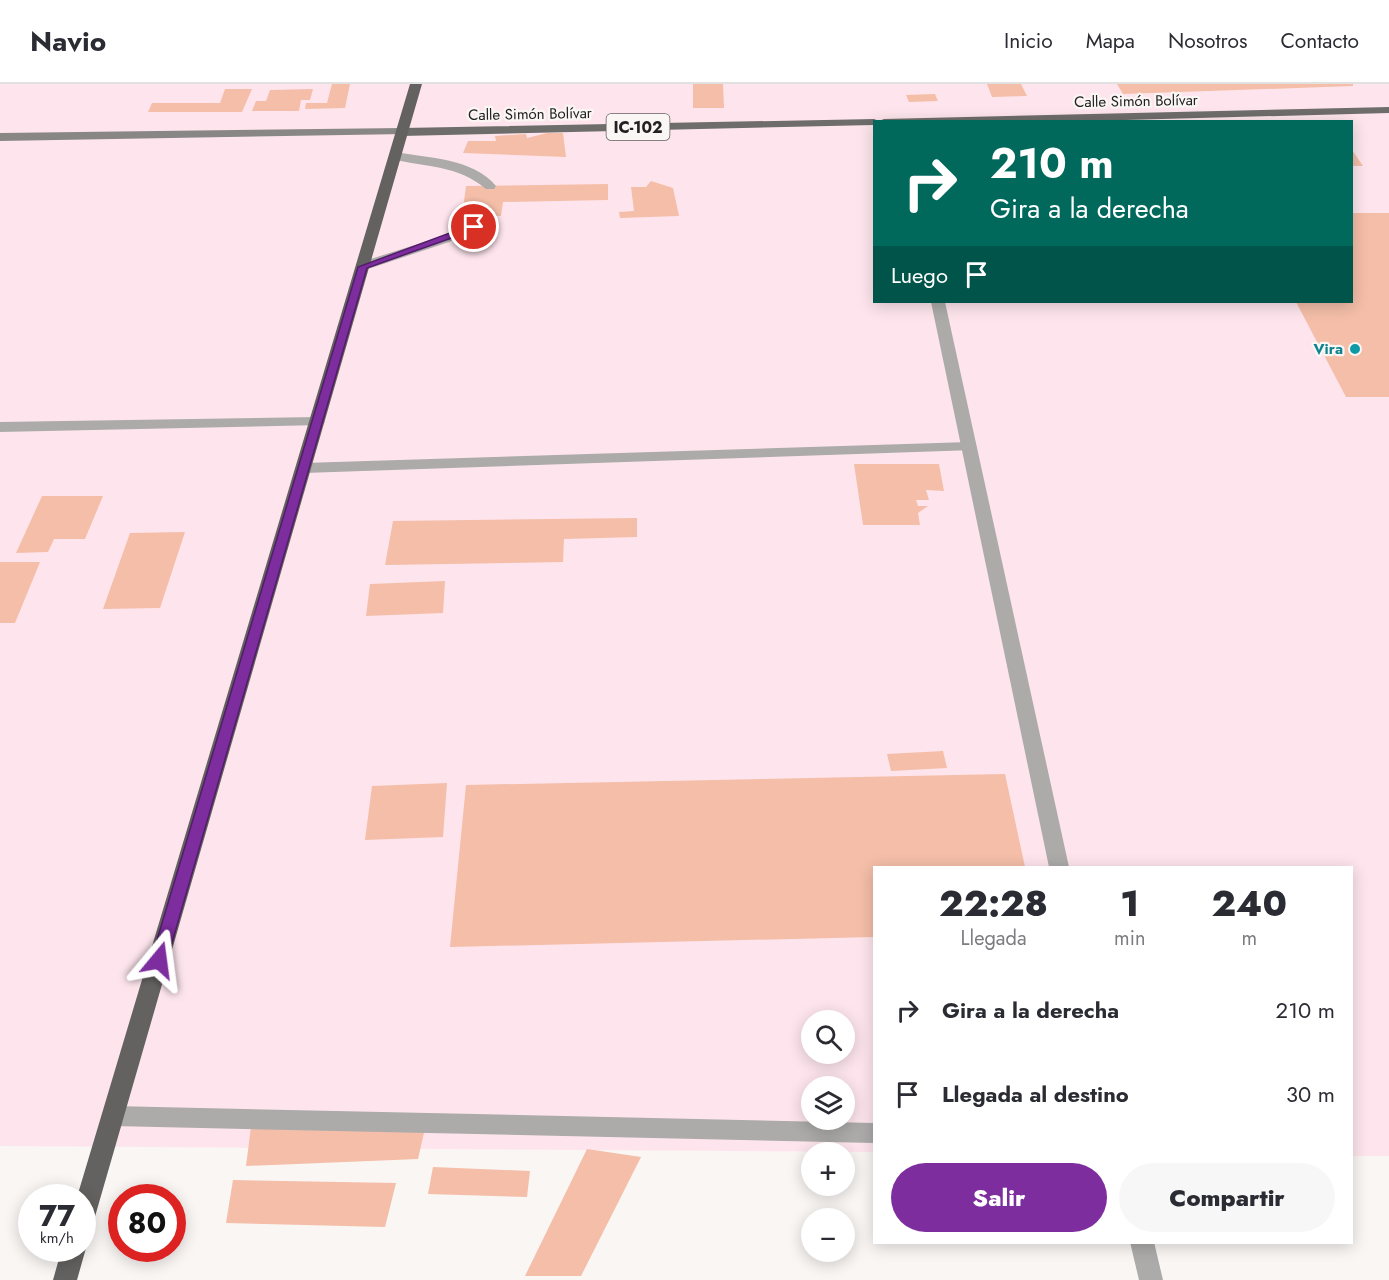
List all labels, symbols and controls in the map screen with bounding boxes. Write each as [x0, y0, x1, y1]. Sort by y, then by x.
text: Navio [30, 21, 106, 62]
text: Inicio [1004, 26, 1053, 56]
text: Mapa [1086, 26, 1135, 56]
text: Nosotros [1168, 26, 1247, 56]
text: Contacto [1280, 26, 1359, 56]
street label: Calle Simón Bolívar [1074, 89, 1199, 113]
street label: Calle Simón Bolívar [468, 102, 593, 126]
road number: IC-102 [606, 114, 670, 140]
text: 210 m [990, 133, 1114, 194]
icon: right [891, 144, 969, 222]
text: Gira a la derecha [990, 189, 1189, 228]
pin [448, 201, 499, 252]
icon: arrive [457, 210, 490, 243]
icon: arrive [960, 258, 993, 291]
text: Luego [891, 259, 948, 291]
place label: Vira [1313, 338, 1343, 360]
marker: Vira [1348, 342, 1362, 356]
text: 22:28 [939, 877, 1048, 929]
text: 1 [1120, 877, 1139, 929]
text: 240 [1211, 877, 1287, 929]
text: Llegada [961, 924, 1027, 953]
text: min [1114, 924, 1145, 953]
text: m [1241, 924, 1257, 953]
position arrow [127, 928, 191, 992]
icon: right [891, 994, 924, 1027]
text: Gira a la derecha [942, 994, 1119, 1026]
text: 210 m [1276, 994, 1335, 1026]
map controls [801, 1010, 855, 1262]
button: search [801, 1010, 855, 1064]
button: layers [801, 1076, 855, 1130]
icon: arrive [891, 1078, 924, 1111]
text: Llegada al destino [942, 1078, 1129, 1110]
text: 30 m [1286, 1078, 1335, 1110]
button: + [801, 1142, 855, 1196]
button: Salir [891, 1163, 1107, 1232]
button: Compartir [1119, 1163, 1335, 1232]
speed limit sign: 80 [108, 1184, 186, 1262]
text: 77 [39, 1194, 75, 1237]
button: − [801, 1208, 855, 1262]
text: km/h [40, 1227, 74, 1249]

